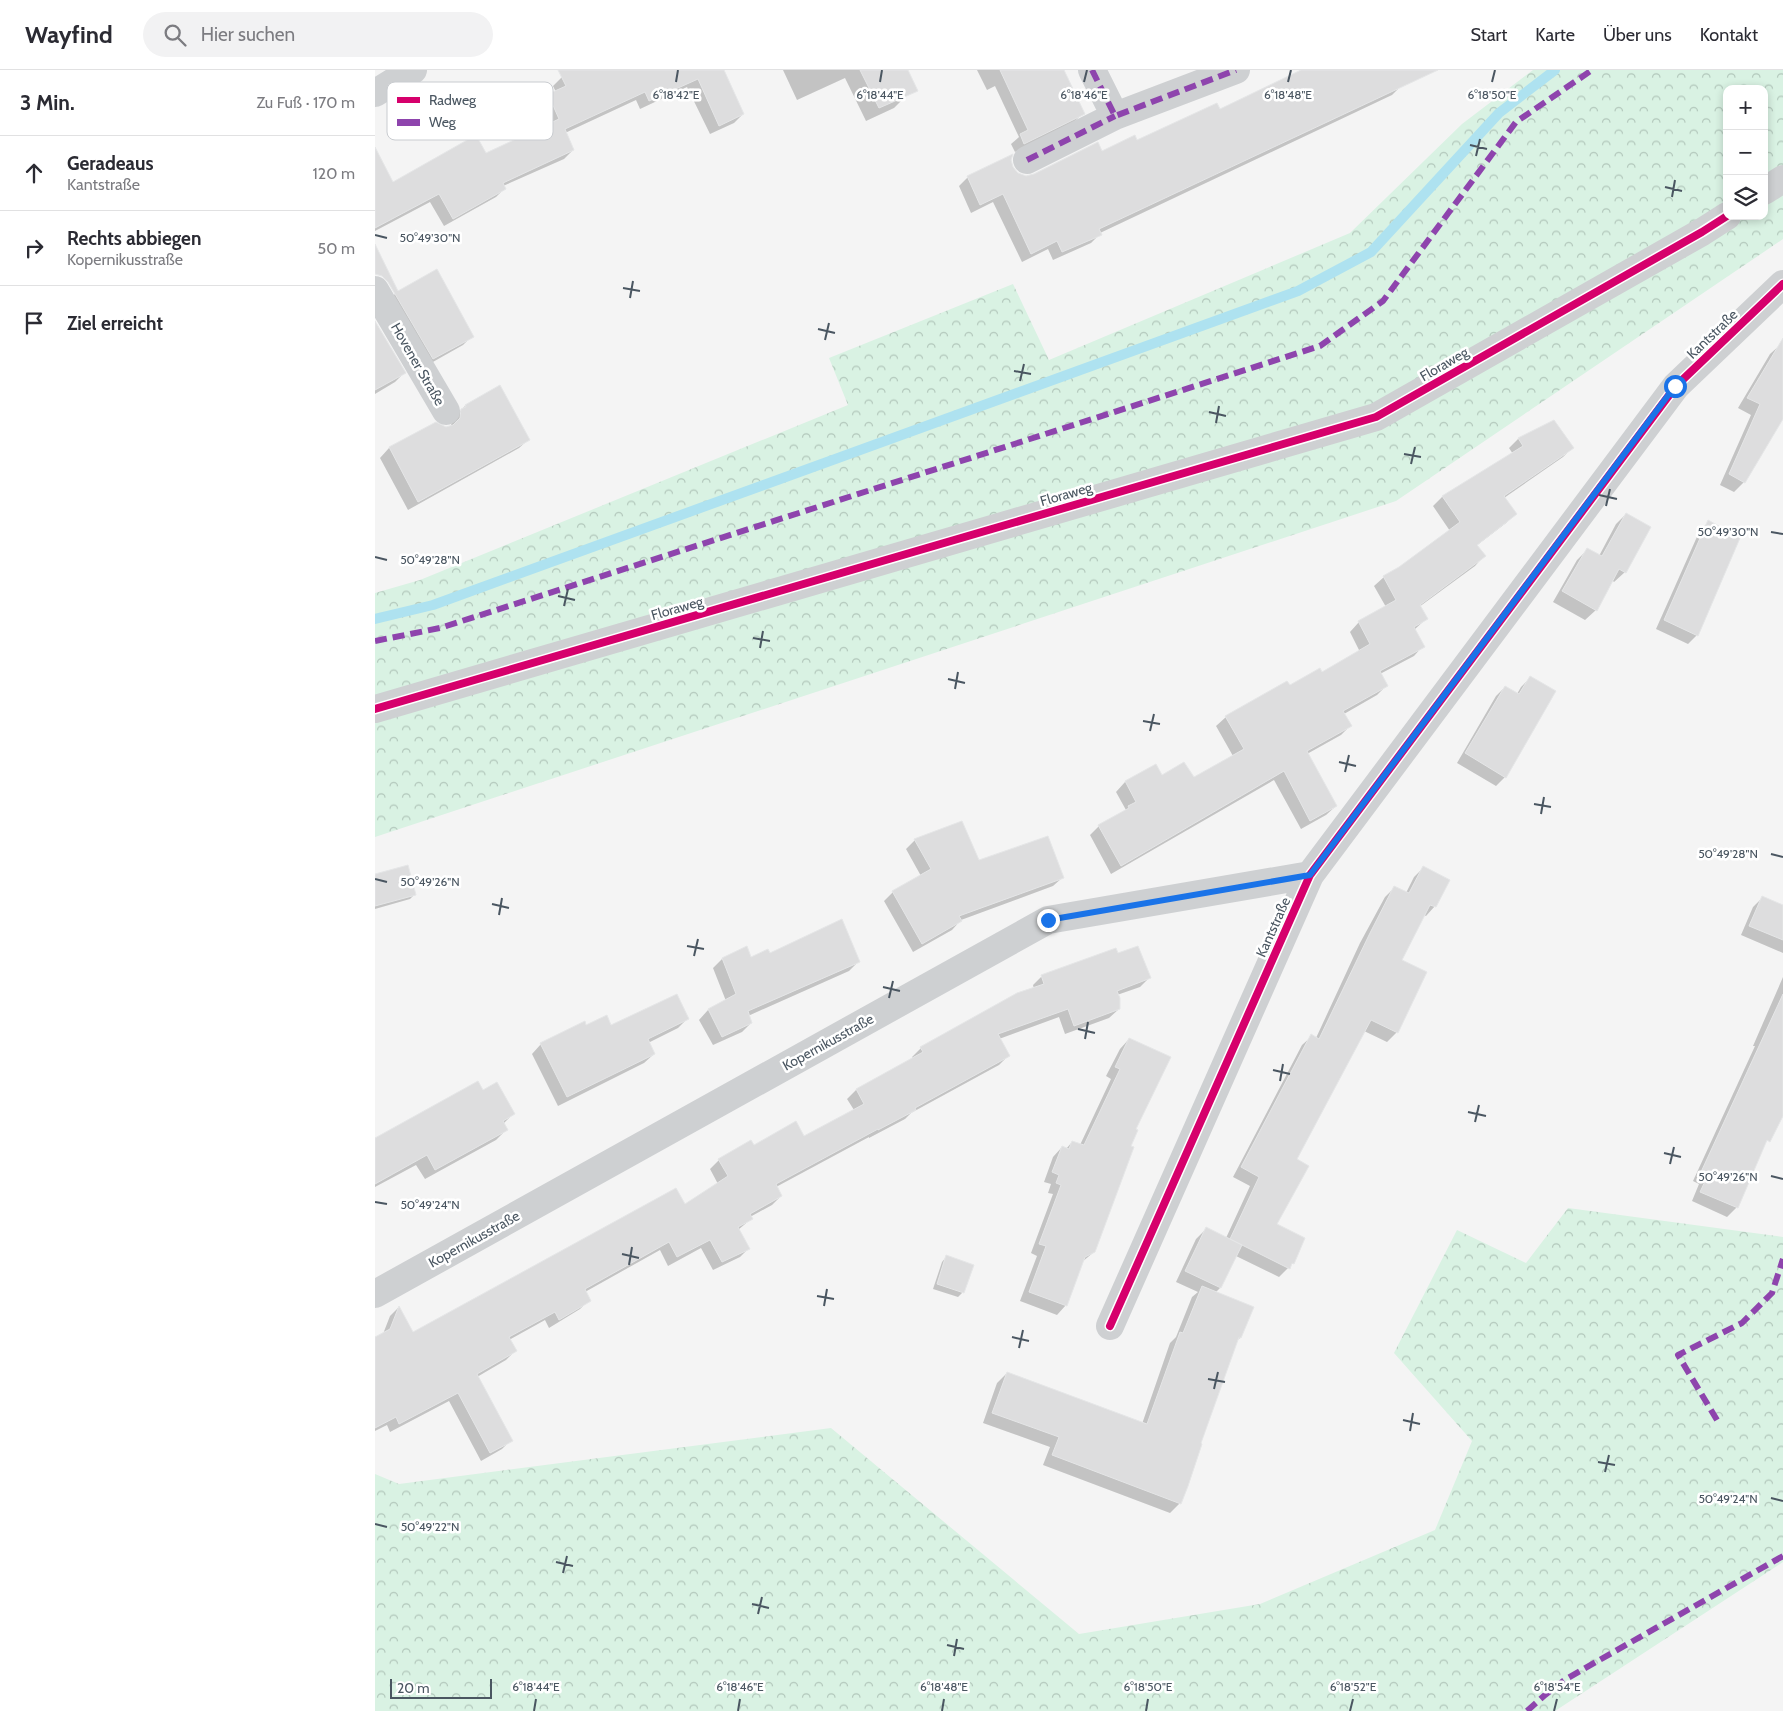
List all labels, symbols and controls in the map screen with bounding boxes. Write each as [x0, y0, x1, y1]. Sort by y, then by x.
search box [143, 12, 493, 57]
text: Wayfind [25, 20, 113, 49]
icon: search [161, 21, 189, 49]
text: Hier suchen [201, 23, 295, 46]
text: Start [1471, 24, 1507, 46]
text: Karte [1535, 24, 1575, 46]
text: Über uns [1603, 24, 1672, 46]
text: Kontakt [1700, 24, 1758, 46]
legend [387, 82, 553, 140]
map controls [1723, 85, 1768, 220]
button: + [1723, 85, 1768, 130]
text: 6°18'42"E [653, 87, 700, 102]
text: 6°18'44"E [856, 87, 904, 102]
text: 6°18'46"E [1060, 87, 1108, 102]
text: 6°18'48"E [1264, 87, 1312, 102]
text: 6°18'50"E [1468, 87, 1517, 102]
text: 3 Min. [20, 90, 75, 115]
text: Radweg [429, 91, 477, 109]
text: Zu Fuß · 170 m [256, 93, 355, 112]
text: Weg [429, 113, 457, 131]
button: − [1723, 130, 1768, 175]
text: Geradeaus [67, 152, 153, 175]
icon: ahead [20, 159, 48, 187]
text: 120 m [313, 164, 355, 183]
text: Kantstraße [67, 175, 140, 194]
button: layers [1723, 175, 1768, 220]
text: Rechts abbiegen [67, 227, 201, 250]
text: 50°49'30"N [399, 230, 461, 245]
icon: right [20, 234, 48, 262]
text: 50 m [318, 239, 355, 258]
text: Kopernikusstraße [67, 250, 183, 269]
street label: Kantstraße [1683, 305, 1741, 363]
icon: arrive [20, 309, 48, 337]
text: Ziel erreicht [67, 312, 163, 335]
street label: Hovener Straße [387, 319, 449, 409]
street label: Floraweg [1416, 342, 1472, 385]
route start [1664, 375, 1687, 398]
street label: Floraweg [1038, 478, 1095, 510]
text: 50°49'30"N [1697, 524, 1759, 539]
text: 50°49'28"N [400, 552, 460, 567]
street label: Floraweg [649, 592, 706, 624]
text: 50°49'28"N [1698, 846, 1758, 861]
text: 50°49'26"N [400, 874, 460, 889]
street label: Kantstraße [1252, 894, 1294, 960]
route end [1037, 909, 1060, 932]
street label: Kopernikusstraße [779, 1010, 877, 1074]
text: 50°49'26"N [1698, 1169, 1758, 1184]
text: 50°49'24"N [400, 1197, 460, 1212]
street label: Kopernikusstraße [425, 1207, 523, 1271]
text: 50°49'24"N [1698, 1491, 1758, 1506]
text: 50°49'22"N [401, 1519, 459, 1534]
scale bar [390, 1676, 493, 1699]
text: 20 m [397, 1679, 430, 1697]
text: 6°18'44"E [512, 1679, 560, 1694]
text: 6°18'46"E [716, 1679, 764, 1694]
text: 6°18'48"E [920, 1679, 968, 1694]
text: 6°18'50"E [1124, 1679, 1173, 1694]
text: 6°18'52"E [1330, 1679, 1377, 1694]
text: 6°18'54"E [1533, 1679, 1581, 1694]

